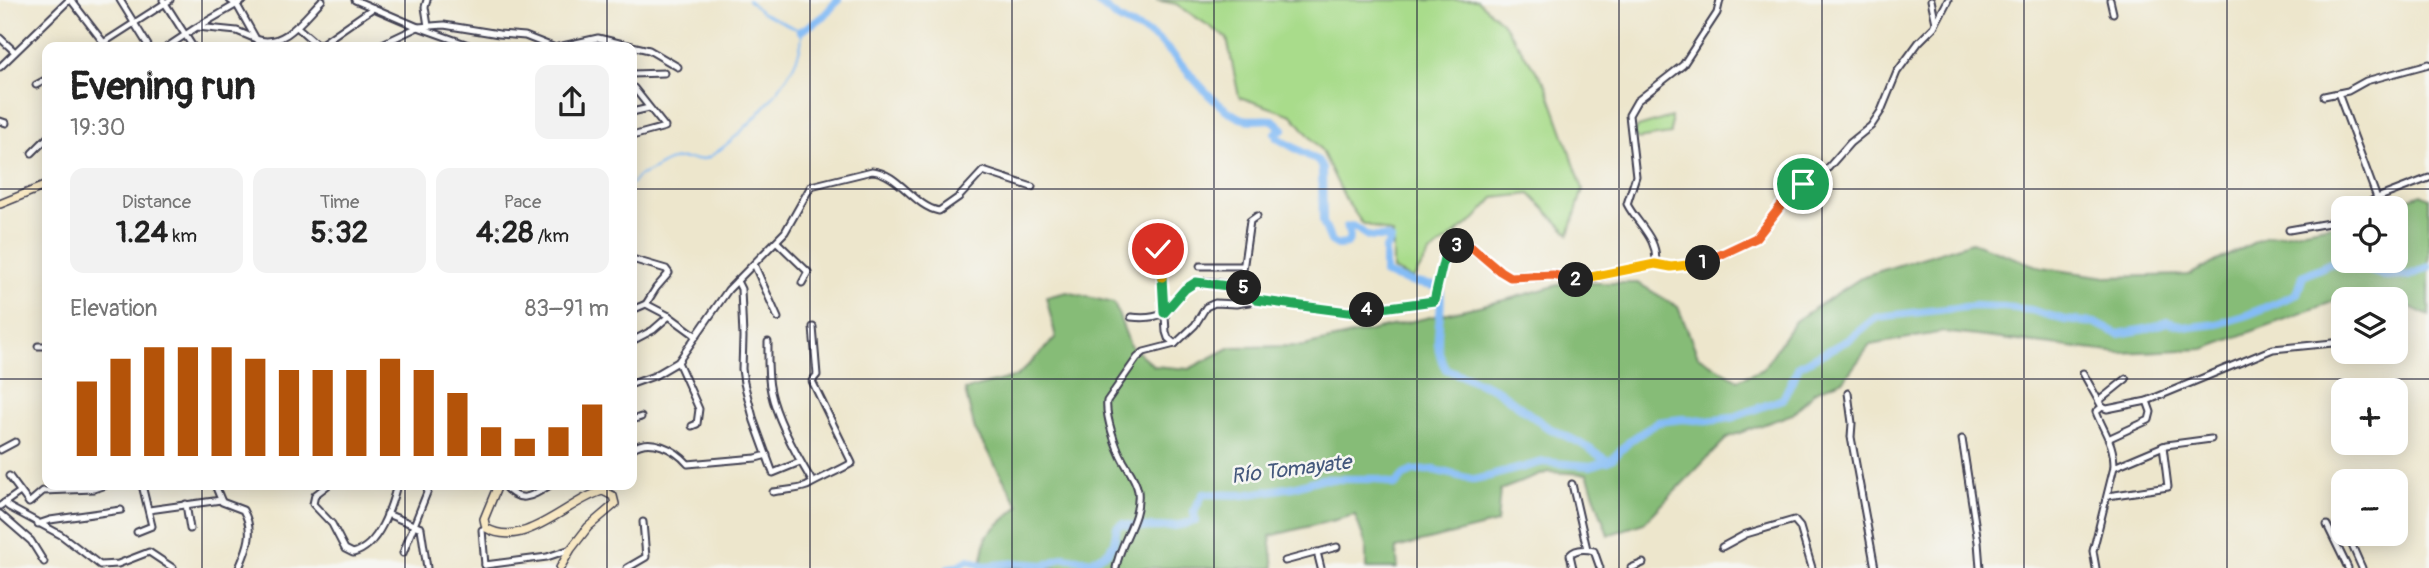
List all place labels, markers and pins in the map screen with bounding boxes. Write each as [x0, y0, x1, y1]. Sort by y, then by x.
pin [1773, 154, 1833, 214]
pin [1128, 219, 1188, 279]
pin: 3 [1440, 229, 1474, 264]
pin: 1 [1686, 246, 1720, 280]
pin: 2 [1558, 262, 1594, 298]
pin: 5 [1226, 270, 1262, 306]
pin: 4 [1350, 292, 1384, 328]

